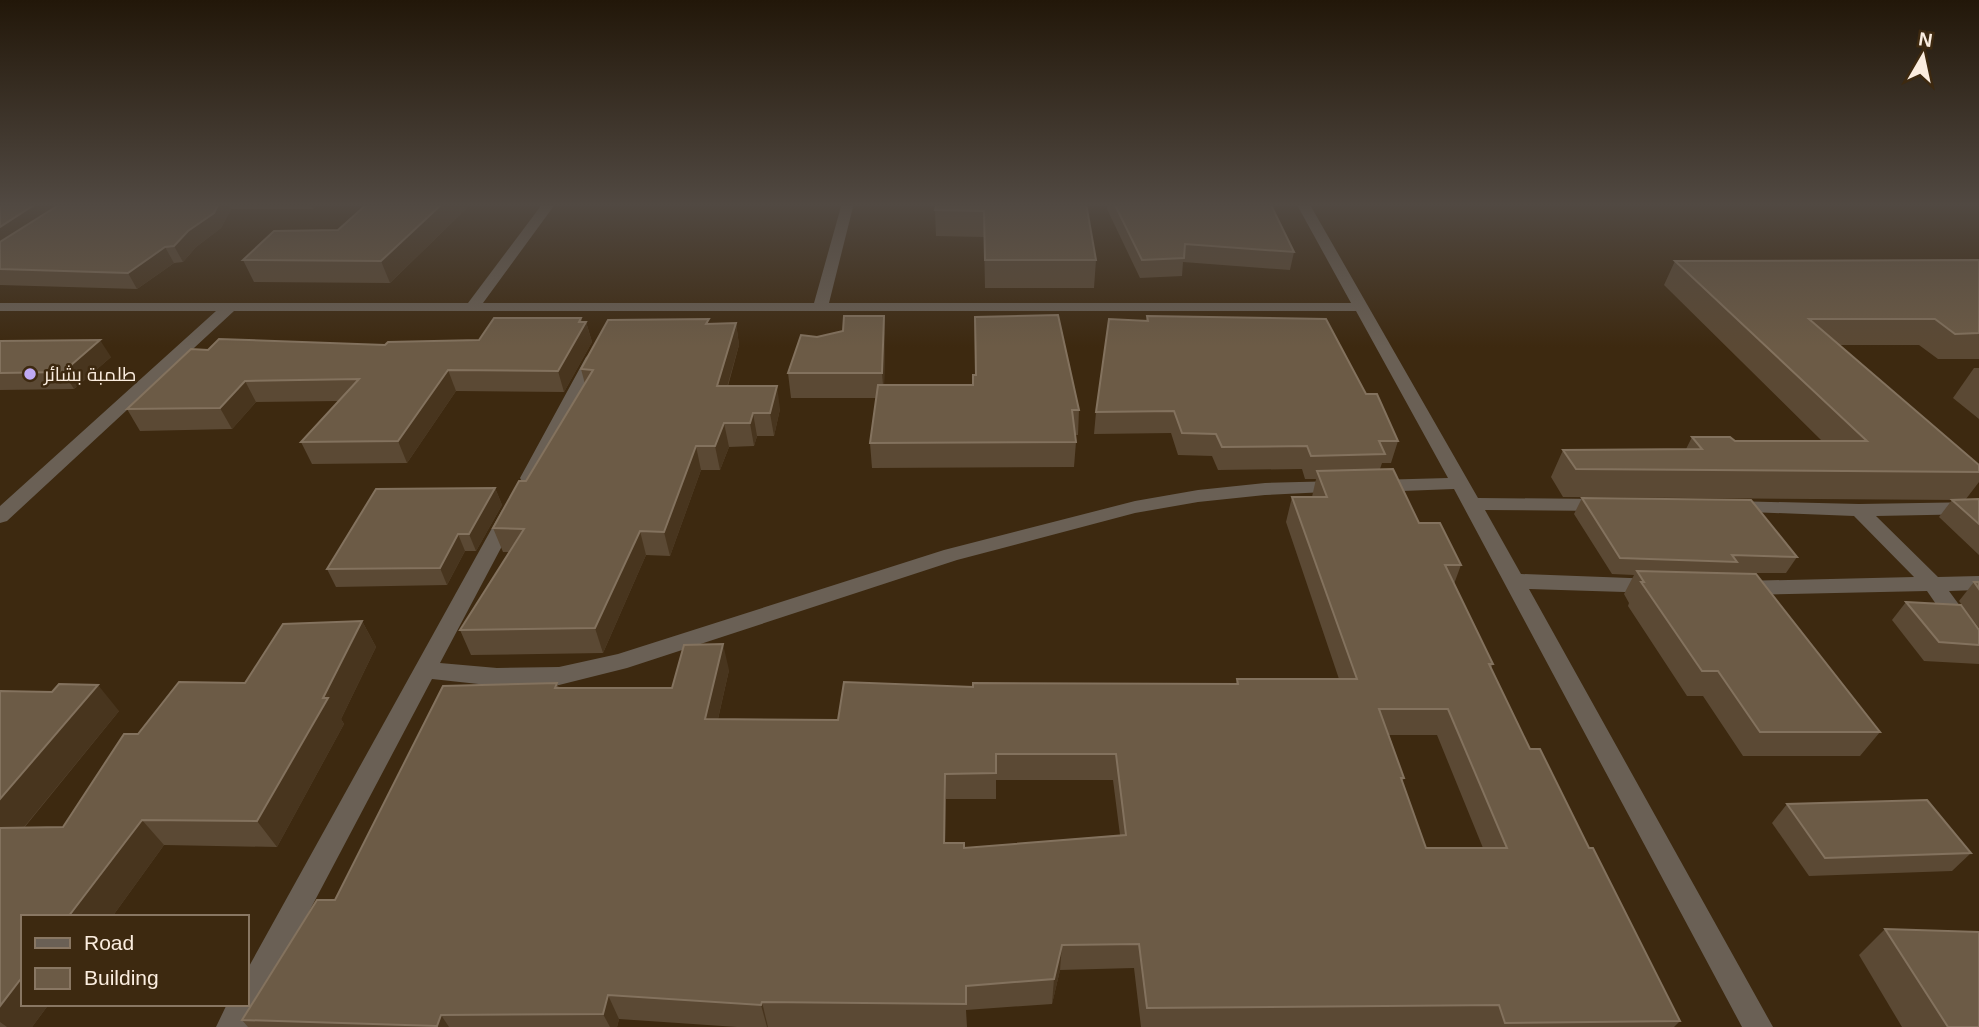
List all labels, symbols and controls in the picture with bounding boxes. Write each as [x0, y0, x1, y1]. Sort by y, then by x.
north arrow [1888, 21, 1958, 91]
text: N [1917, 28, 1934, 51]
place label: طلمبة بشائر [43, 364, 136, 386]
marker: طلمبة بشائر [22, 366, 38, 382]
legend [21, 915, 248, 1006]
text: Road [84, 931, 134, 954]
text: Building [84, 966, 159, 989]

